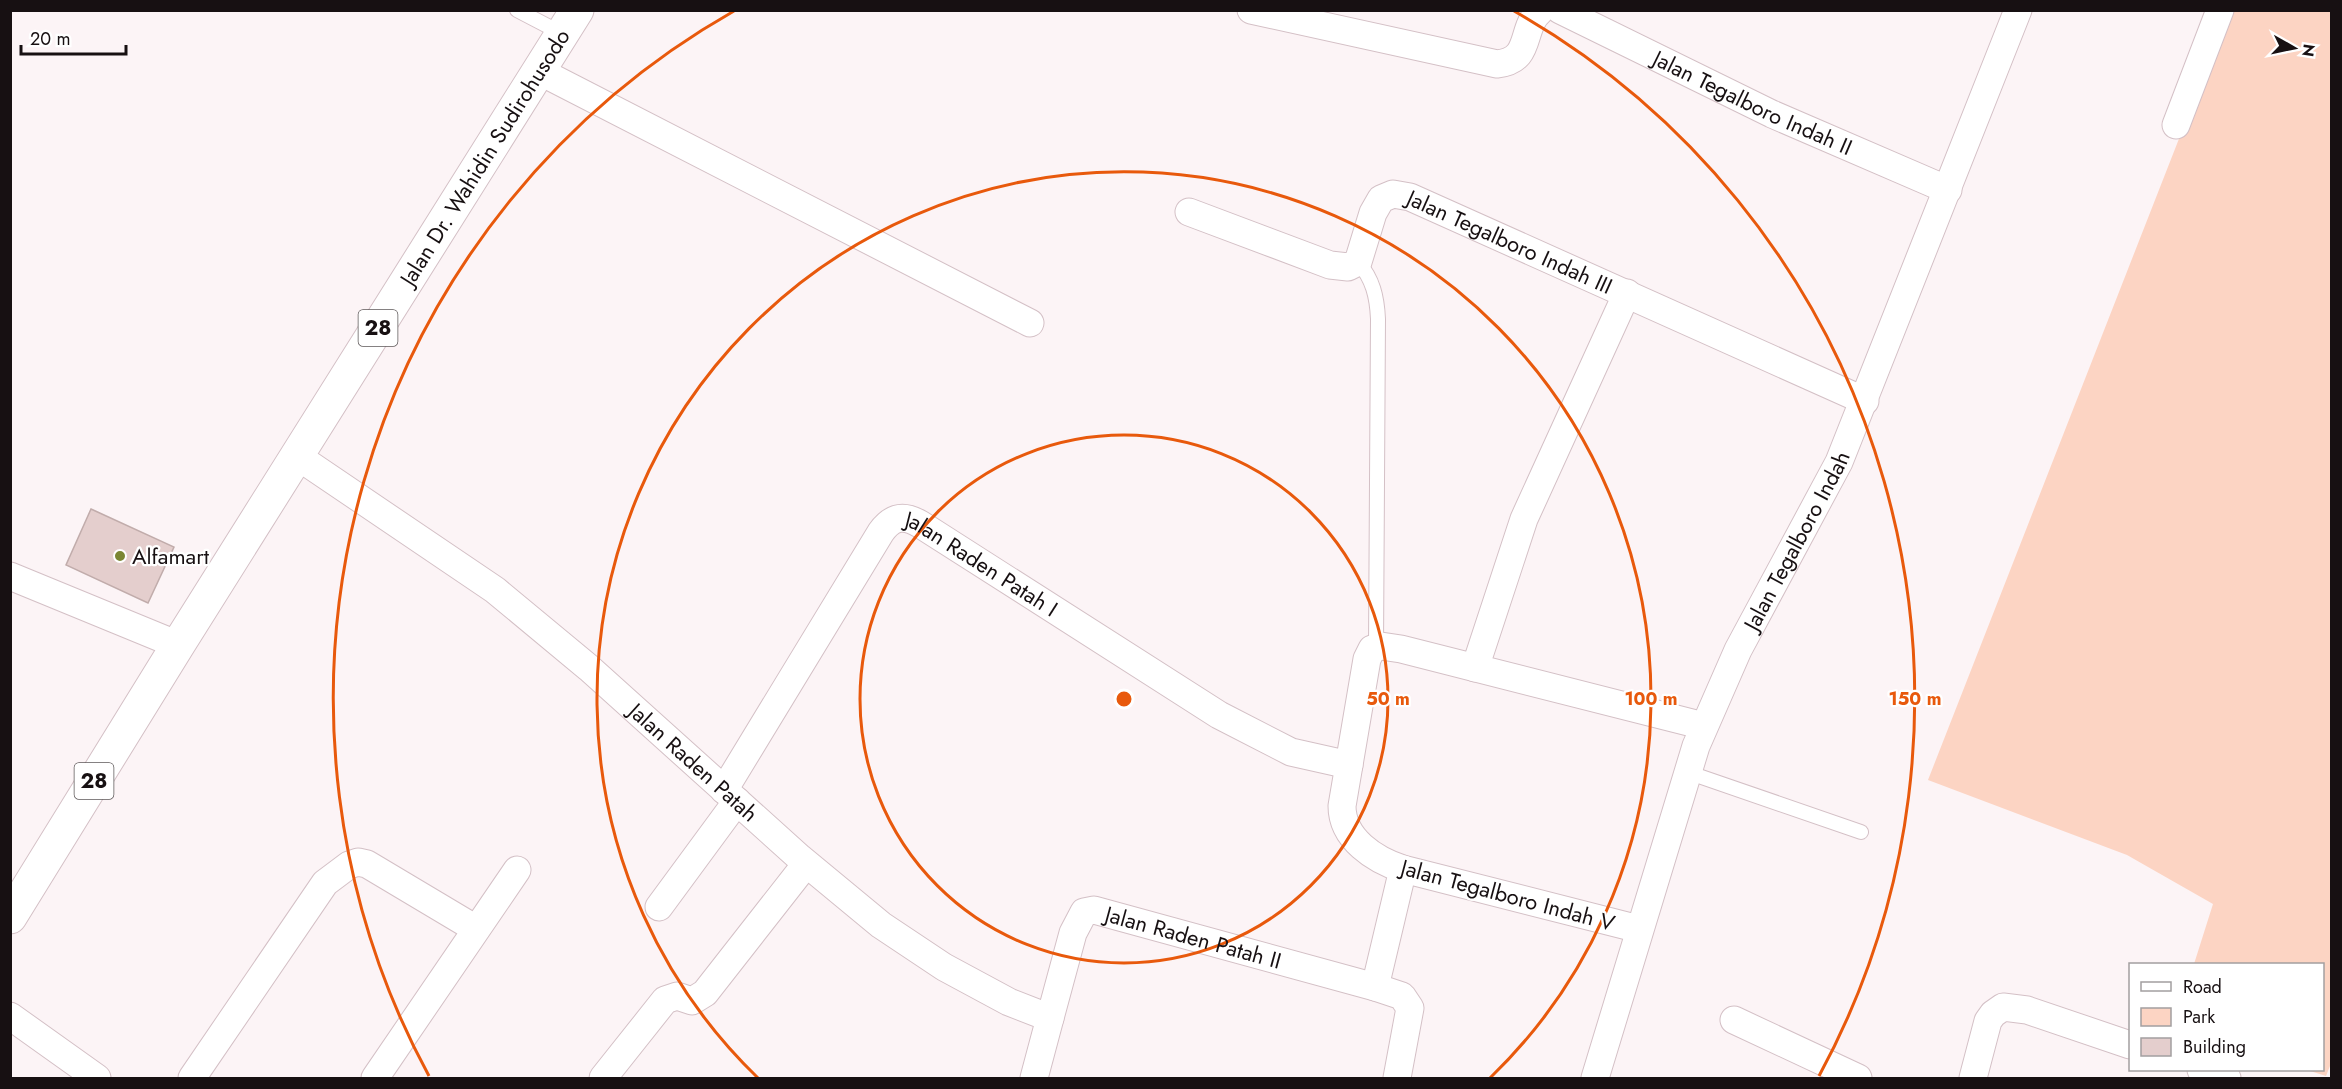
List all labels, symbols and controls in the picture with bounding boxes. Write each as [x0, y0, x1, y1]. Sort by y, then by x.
scale bar [21, 18, 126, 56]
north arrow [2264, 18, 2324, 78]
street label: Jalan Dr. Wahidin Sudirohusodo [390, 22, 577, 294]
text: 20 m [30, 26, 70, 52]
street label: Jalan Tegalboro Indah II [1645, 41, 1858, 163]
text: N [2296, 42, 2321, 58]
street label: Jalan Tegalboro Indah III [1399, 181, 1618, 302]
road number: 28 [358, 310, 398, 346]
street label: Jalan Tegalboro Indah [1734, 446, 1858, 639]
street label: Jalan Raden Patah I [899, 502, 1064, 624]
place label: Alfamart [132, 540, 210, 572]
marker: Alfamart [113, 549, 127, 563]
text: 50 m [1366, 686, 1410, 712]
text: 100 m [1624, 686, 1678, 712]
text: 150 m [1889, 686, 1941, 712]
centre of rings [1114, 689, 1134, 709]
street label: Jalan Raden Patah [620, 693, 765, 829]
road number: 28 [74, 763, 113, 799]
street label: Jalan Tegalboro Indah V [1395, 850, 1619, 939]
street label: Jalan Raden Patah II [1099, 897, 1285, 977]
legend [2129, 963, 2324, 1071]
text: Road [2183, 974, 2222, 1000]
text: Park [2183, 1004, 2215, 1030]
text: Building [2183, 1034, 2246, 1060]

